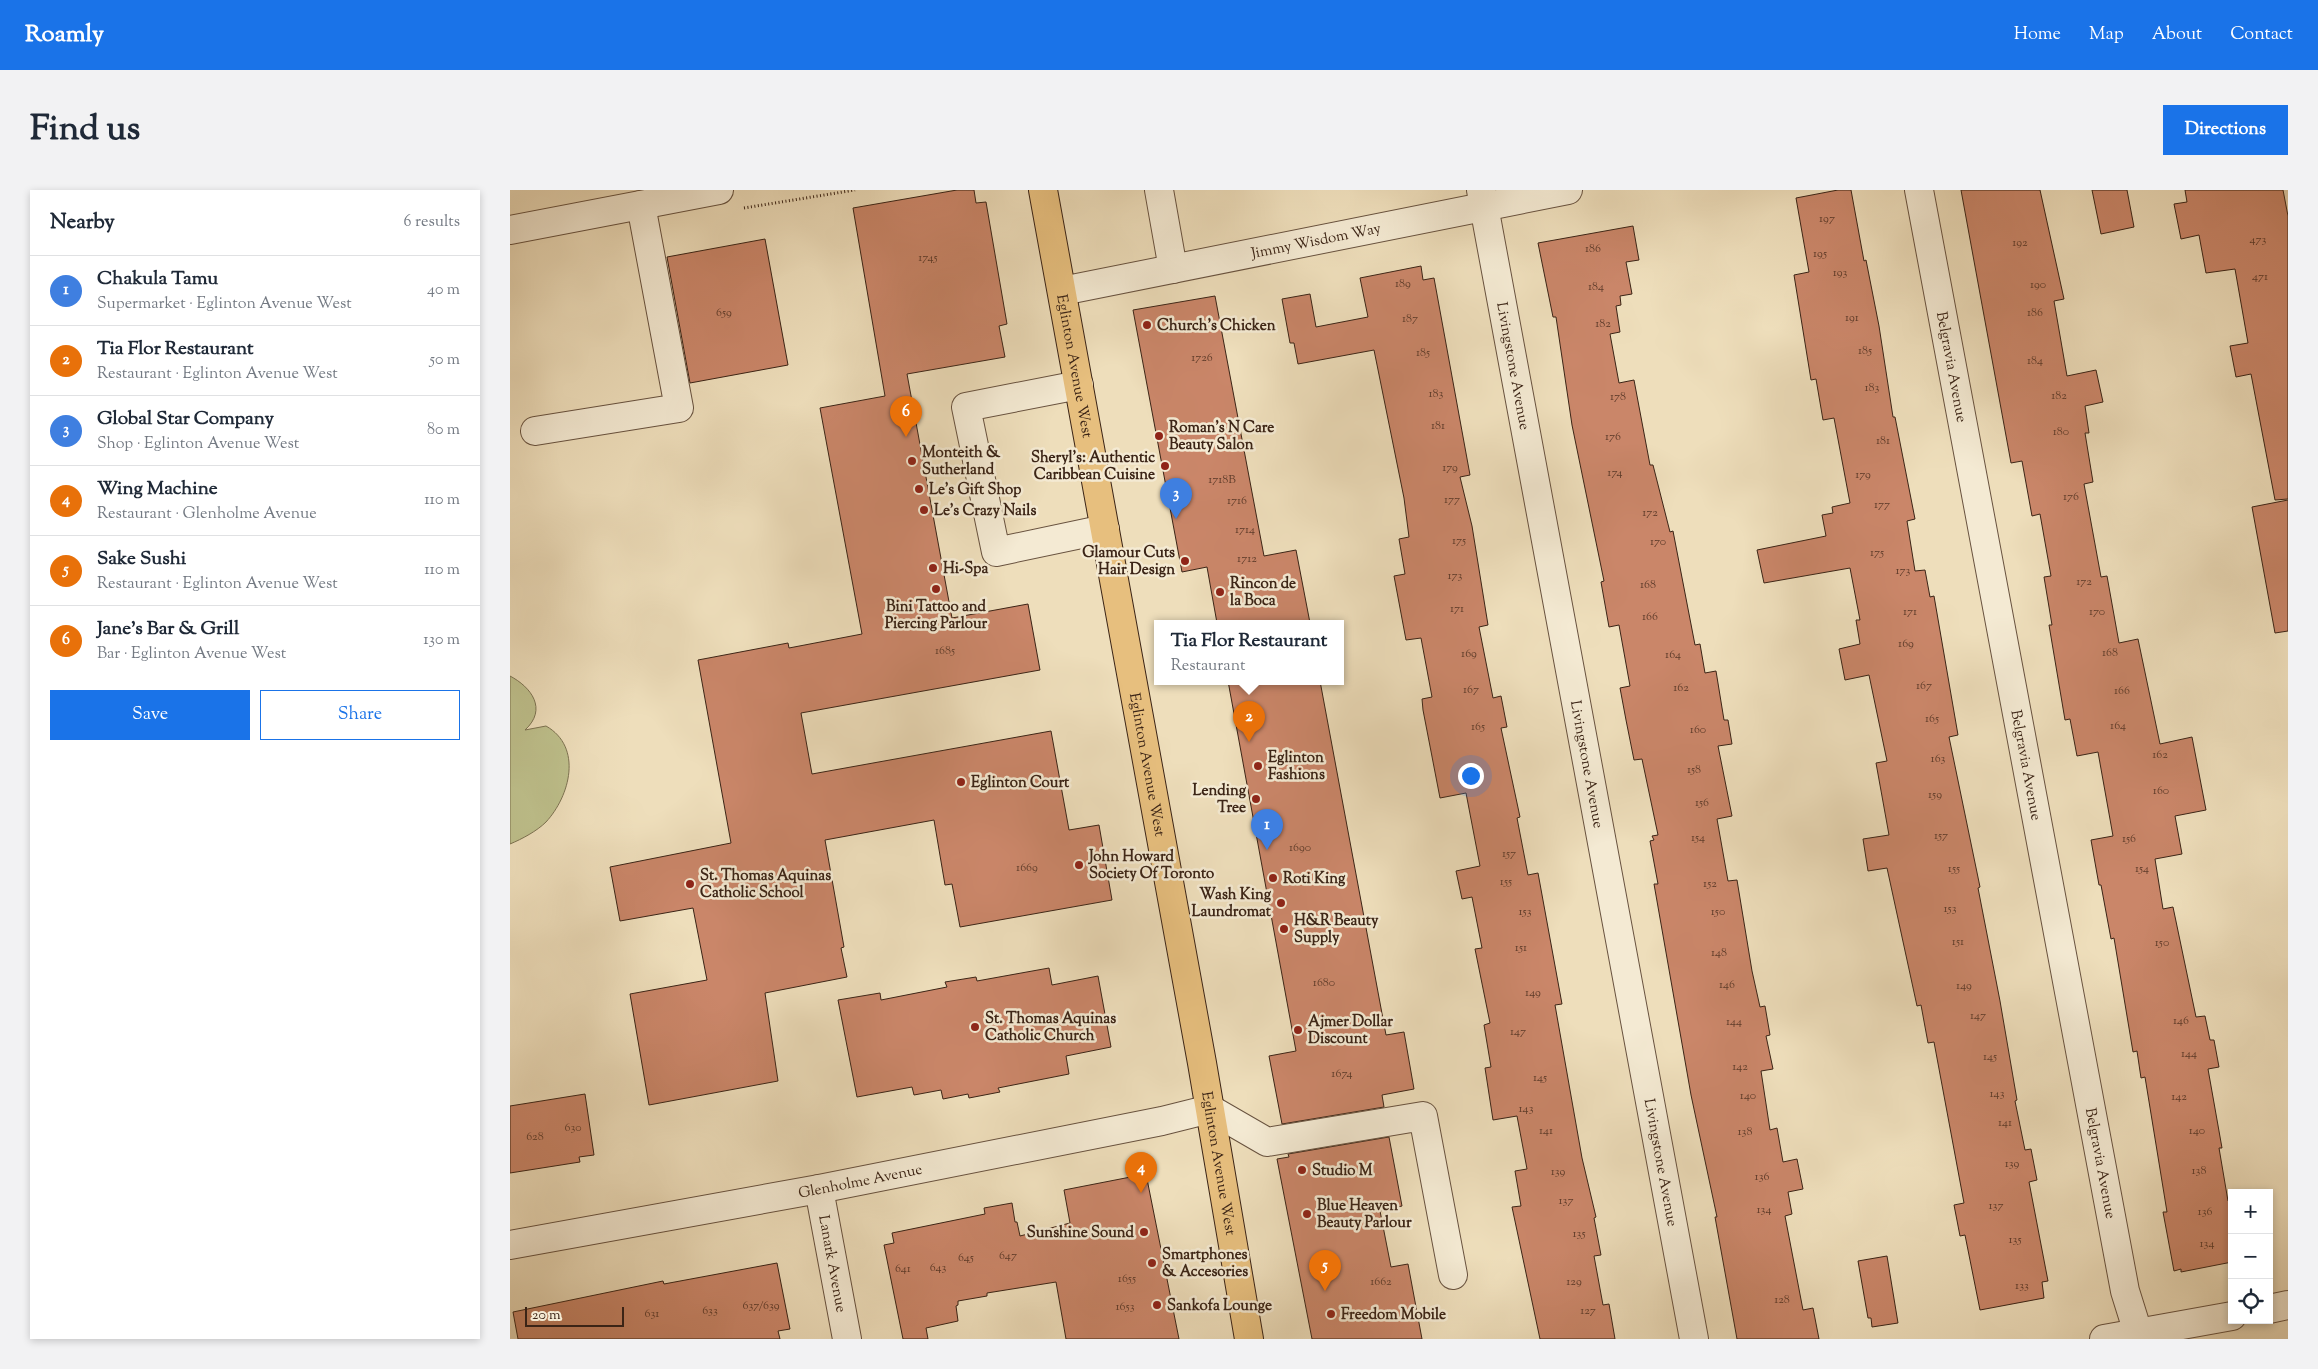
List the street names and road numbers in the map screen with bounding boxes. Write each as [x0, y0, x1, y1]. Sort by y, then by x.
street label: Jimmy Wisdom Way [1249, 218, 1383, 265]
street label: Eglinton Avenue West [1050, 293, 1097, 440]
street label: Livingstone Avenue [1490, 301, 1534, 432]
street label: Belgravia Avenue [1930, 310, 1971, 424]
street label: Eglinton Avenue West [1123, 691, 1170, 838]
street label: Livingstone Avenue [1564, 699, 1608, 830]
street label: Belgravia Avenue [2004, 708, 2046, 823]
street label: Eglinton Avenue West [1195, 1090, 1240, 1237]
street label: Livingstone Avenue [1638, 1097, 1682, 1228]
street label: Belgravia Avenue [2079, 1106, 2120, 1221]
street label: Glenholme Avenue [797, 1160, 924, 1205]
street label: Lanark Avenue [812, 1214, 851, 1314]

